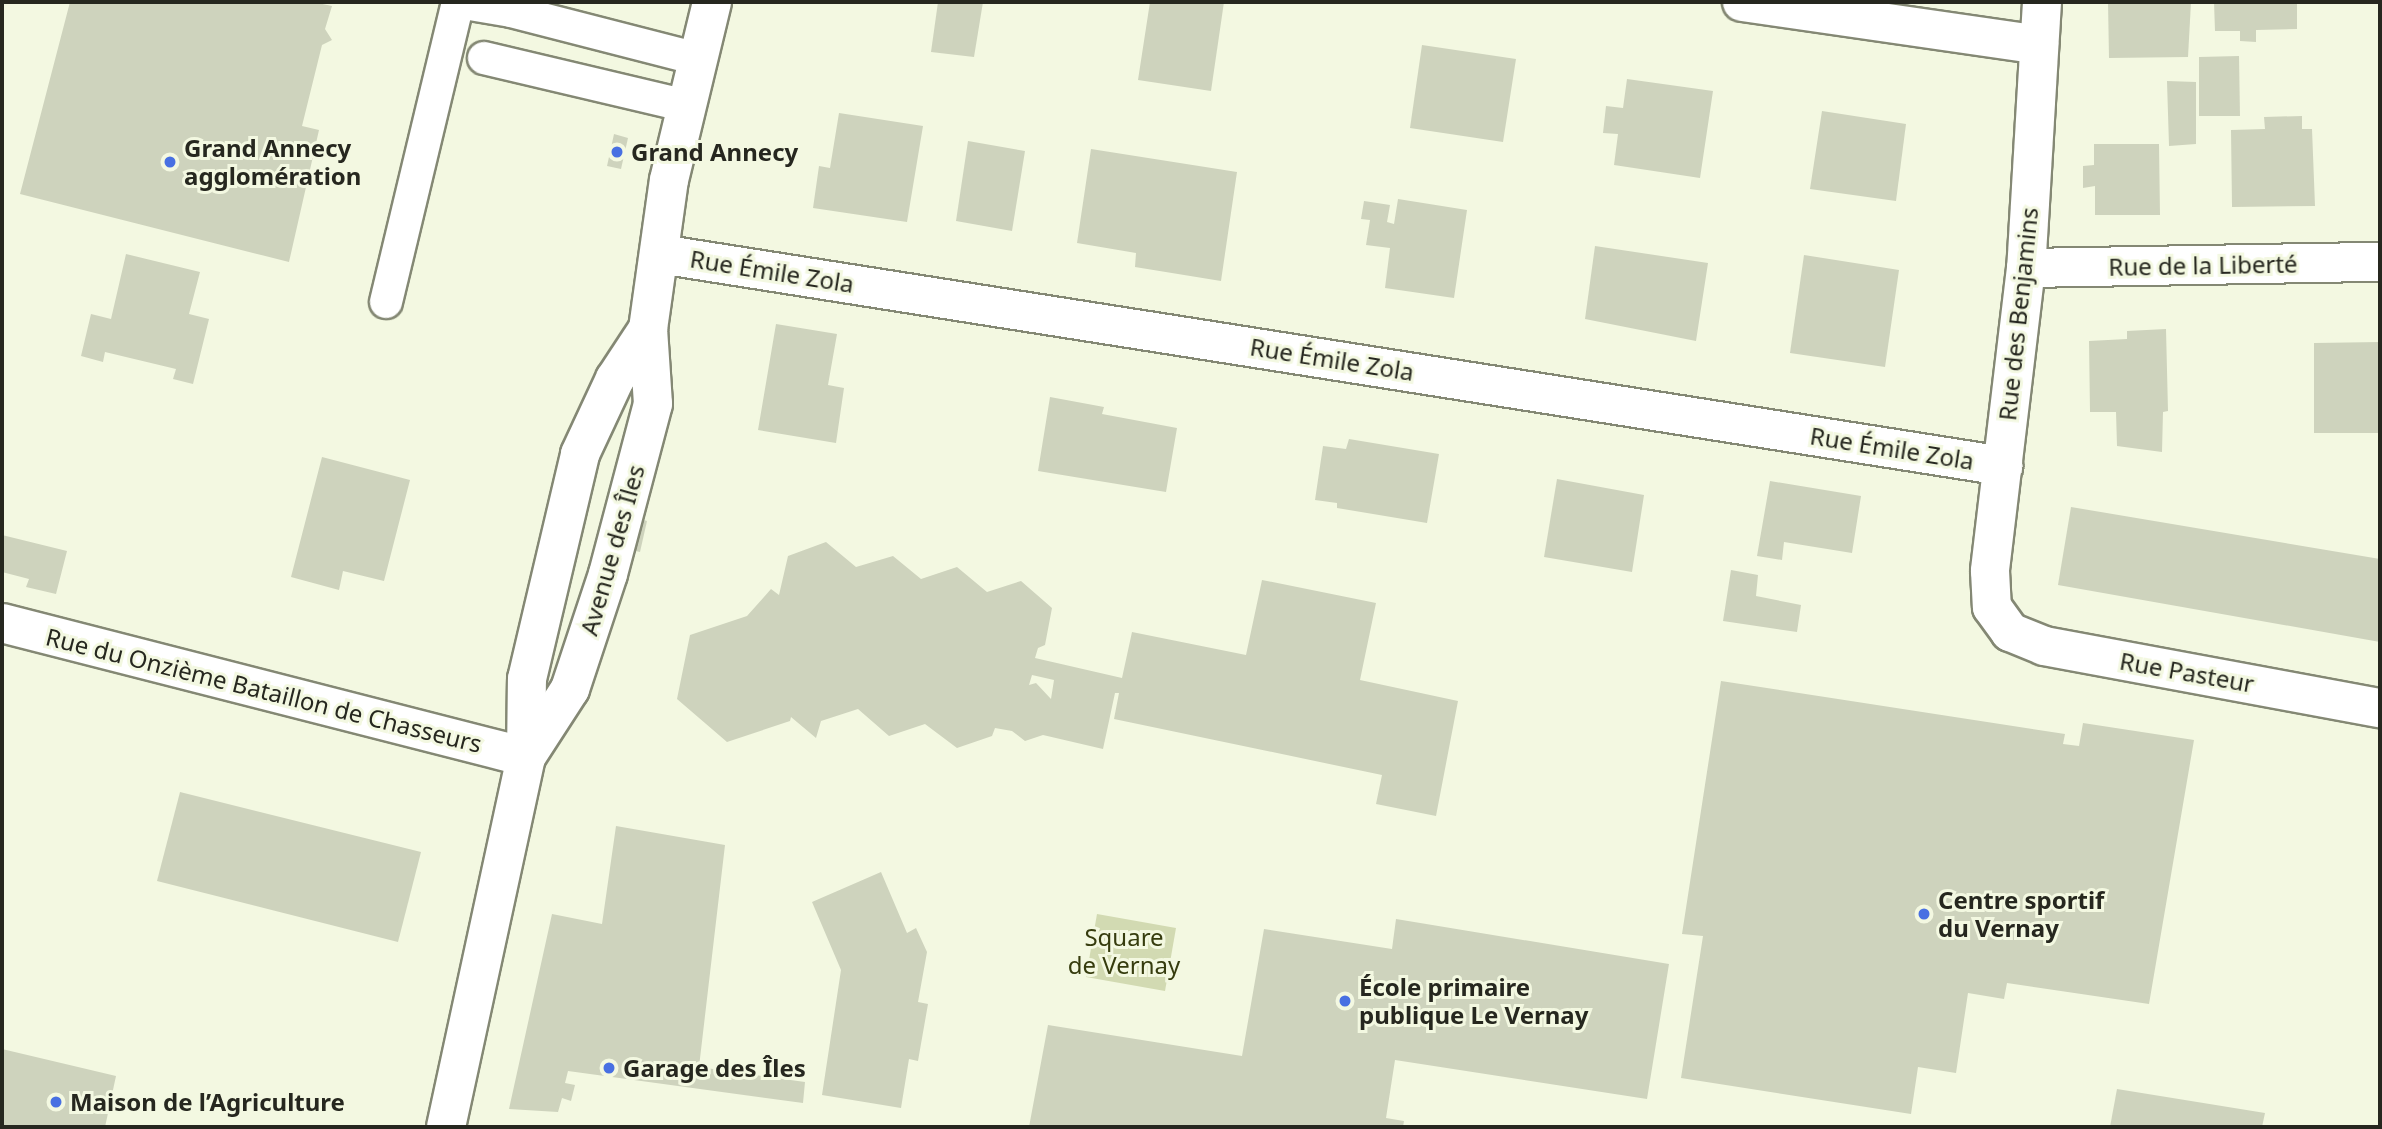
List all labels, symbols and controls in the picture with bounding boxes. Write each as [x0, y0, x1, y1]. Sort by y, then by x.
place label: Grand Annecy agglomération [184, 134, 361, 190]
place label: Grand Annecy [631, 138, 798, 166]
marker: Grand Annecy [609, 144, 625, 160]
marker: Grand Annecy agglomération [162, 154, 178, 170]
street label: Rue des Benjamins [1992, 206, 2044, 422]
street label: Rue Émile Zola [688, 244, 856, 298]
street label: Rue de la Liberté [2108, 249, 2298, 281]
street label: Rue Émile Zola [1248, 332, 1416, 386]
street label: Rue Émile Zola [1808, 421, 1976, 475]
street label: Avenue des Îles [574, 461, 650, 639]
street label: Rue du Onzième Bataillon de Chasseurs [43, 622, 485, 758]
street label: Rue Pasteur [2118, 646, 2256, 698]
place label: Centre sportif du Vernay [1938, 886, 2104, 942]
marker: Centre sportif du Vernay [1916, 906, 1932, 922]
park label: Square de Vernay [1068, 923, 1180, 979]
place label: École primaire publique Le Vernay [1359, 973, 1588, 1029]
marker: École primaire publique Le Vernay [1337, 993, 1353, 1009]
place label: Garage des Îles [623, 1054, 806, 1082]
marker: Garage des Îles [601, 1060, 617, 1076]
place label: Maison de l’Agriculture [70, 1088, 345, 1116]
marker: Maison de l’Agriculture [48, 1094, 64, 1110]

